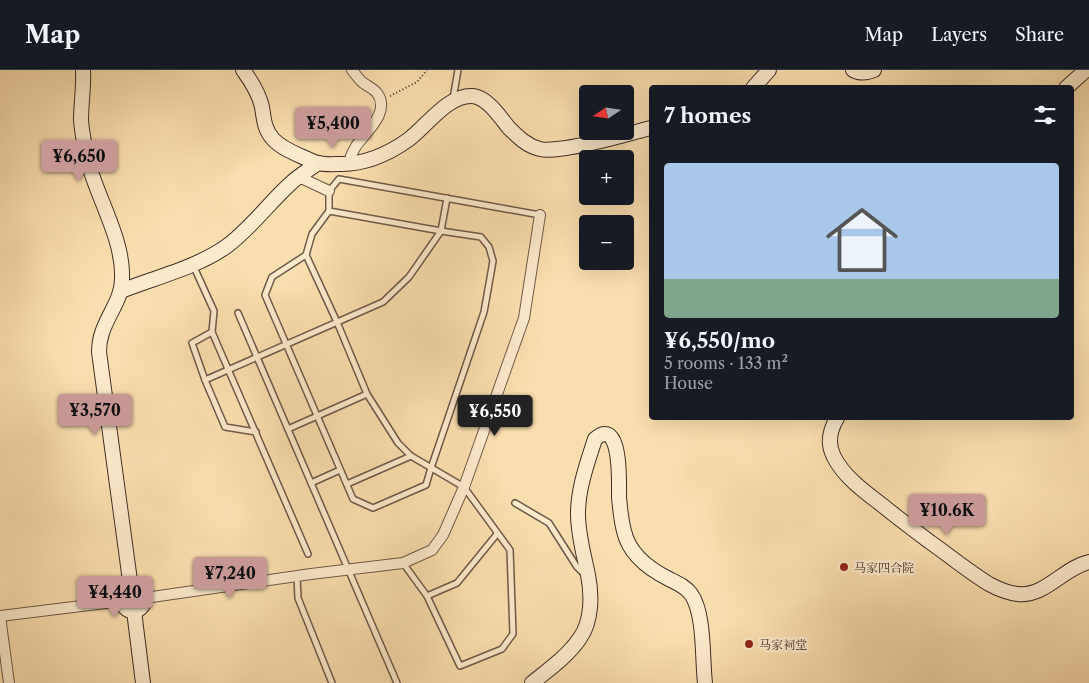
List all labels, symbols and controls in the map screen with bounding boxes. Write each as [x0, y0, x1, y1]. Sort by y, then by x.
text: Map [25, 20, 80, 49]
text: Map [865, 24, 903, 46]
text: Layers [931, 24, 987, 46]
text: Share [1015, 24, 1064, 46]
north arrow [579, 85, 634, 140]
map controls [579, 85, 634, 270]
icon: filters [1031, 101, 1059, 129]
text: 7 homes [664, 103, 751, 128]
pin: ¥5,400 [292, 106, 374, 149]
text: ¥5,400 [306, 113, 360, 133]
pin: ¥6,650 [38, 140, 120, 182]
text: ¥6,650 [52, 146, 106, 166]
button: + [579, 150, 634, 205]
icon: home [817, 195, 907, 285]
button: − [579, 215, 634, 270]
text: ¥6,550/mo [664, 328, 775, 353]
text: 5 rooms · 133 m² [664, 353, 788, 373]
text: House [664, 373, 713, 393]
pin: ¥3,570 [54, 394, 136, 436]
pin: ¥6,550 [454, 394, 536, 437]
text: ¥3,570 [69, 400, 121, 420]
text: ¥6,550 [469, 401, 521, 421]
pin: ¥10.6K [906, 494, 988, 536]
text: ¥10.6K [920, 500, 974, 520]
pin: ¥7,240 [189, 556, 271, 599]
place label: 马家四合院 [854, 560, 914, 575]
marker: 马家四合院 [838, 561, 850, 573]
text: ¥7,240 [204, 563, 256, 583]
pin: ¥4,440 [74, 576, 156, 618]
text: ¥4,440 [88, 582, 142, 602]
place label: 马家祠堂 [759, 637, 807, 652]
marker: 马家祠堂 [743, 638, 755, 650]

